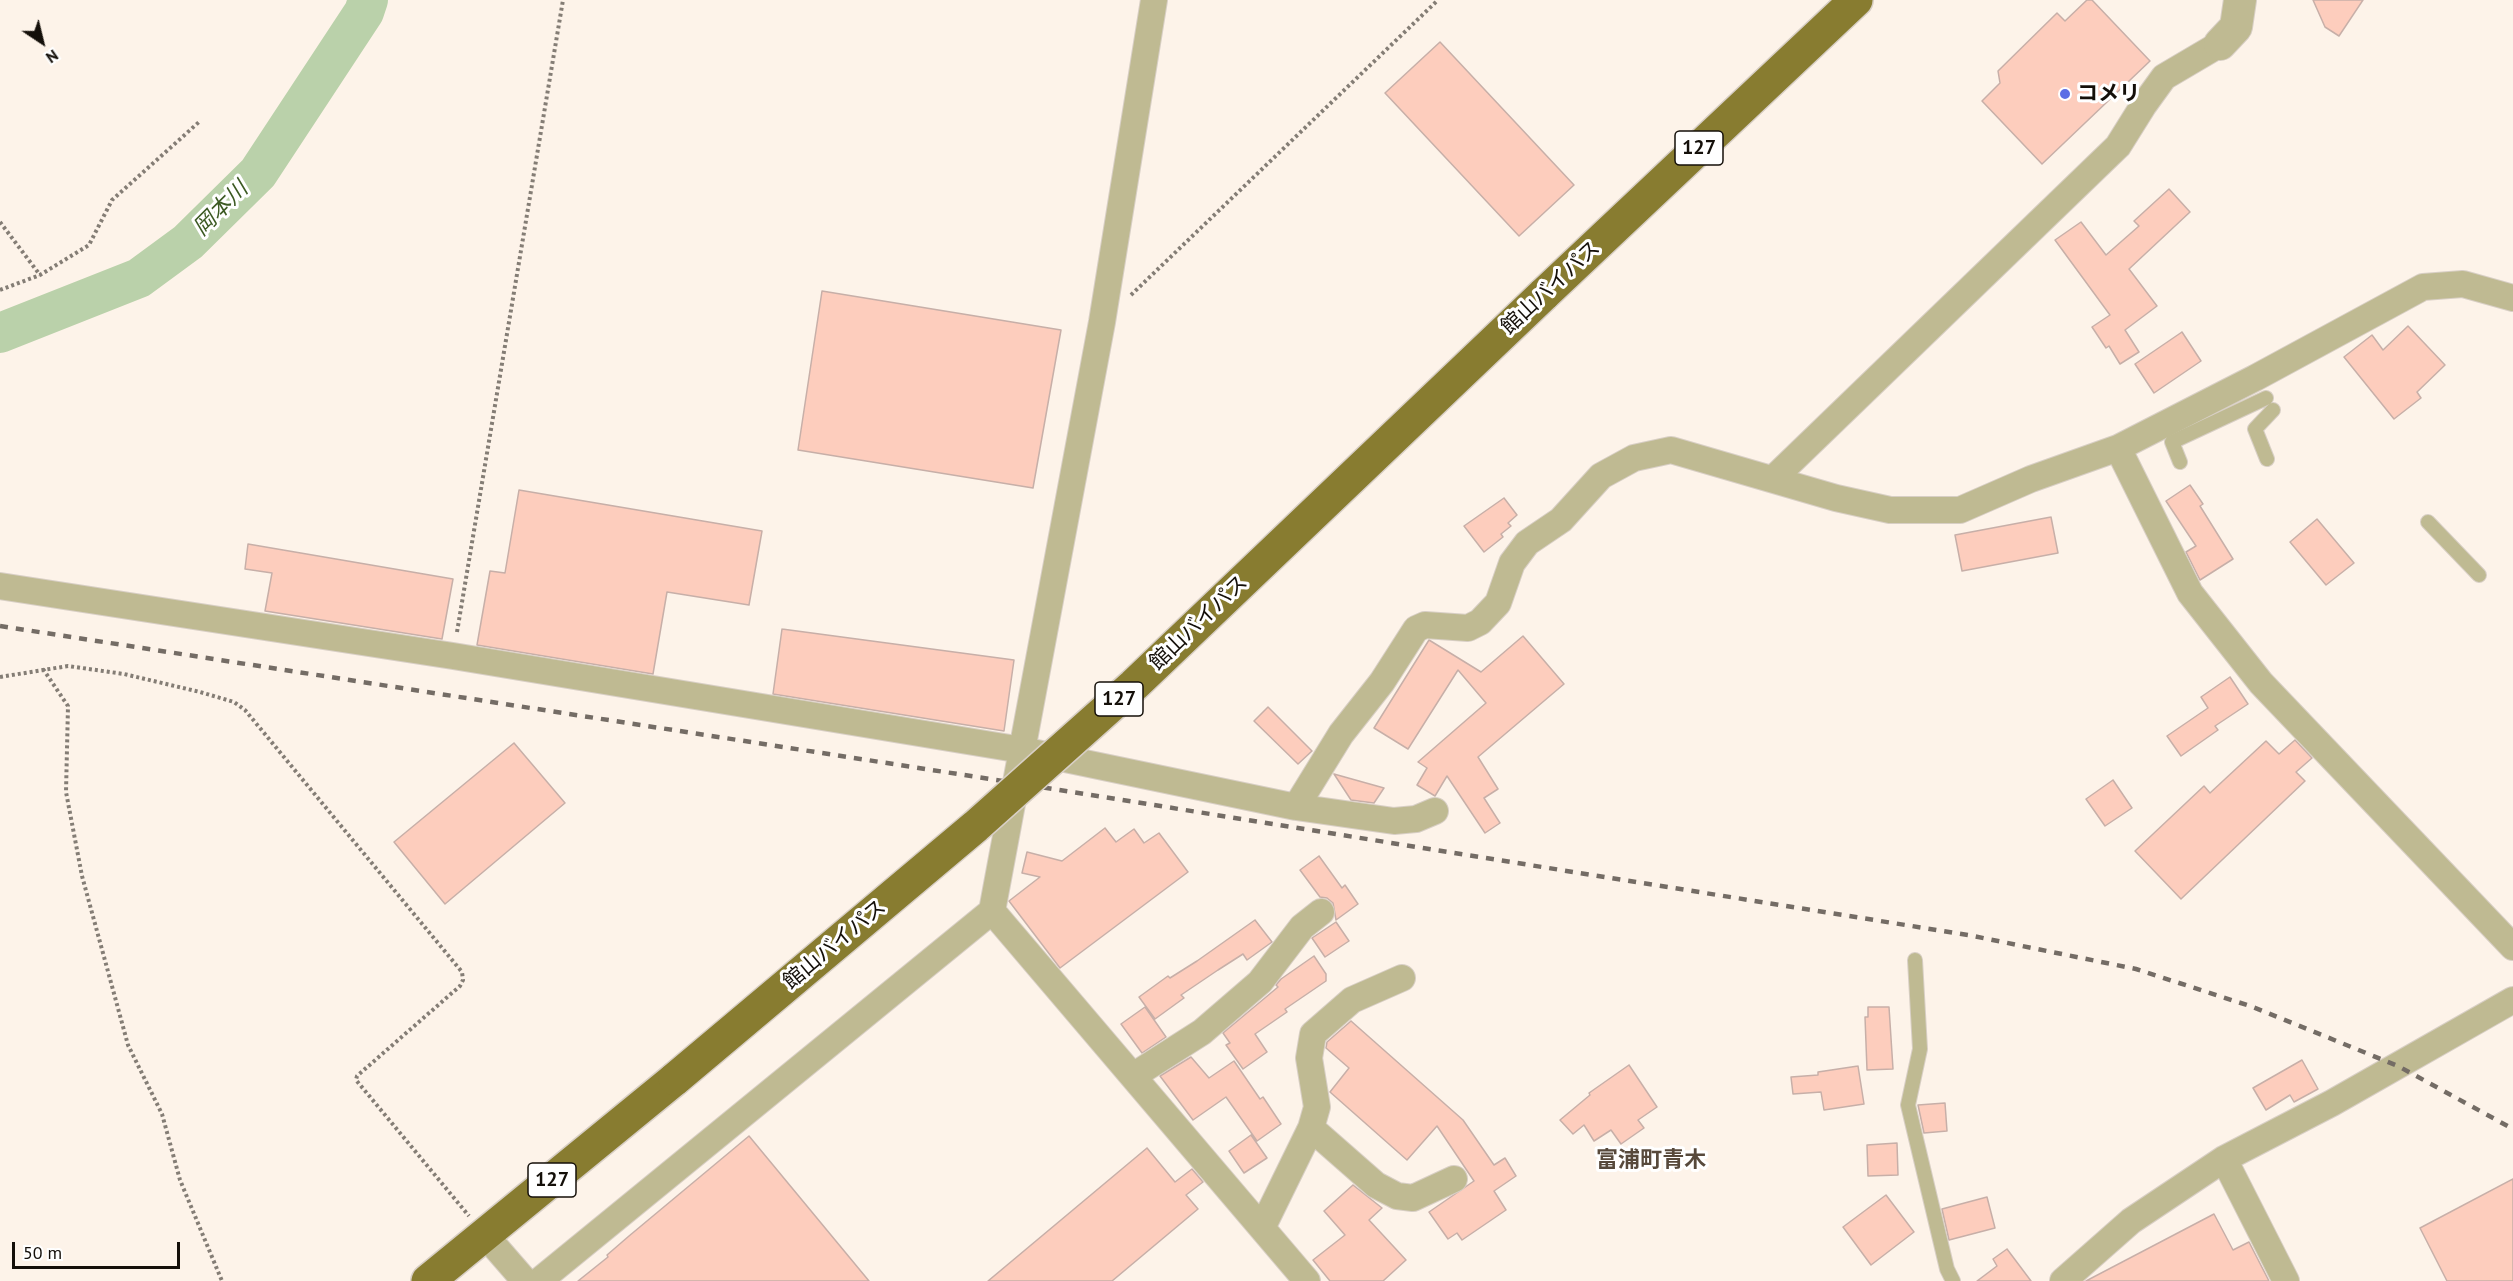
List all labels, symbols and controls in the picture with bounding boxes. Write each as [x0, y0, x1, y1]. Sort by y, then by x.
north arrow [12, 12, 72, 72]
text: N [42, 46, 62, 68]
place label: コメリ [2077, 81, 2140, 107]
marker: コメリ [2058, 87, 2072, 101]
road number: 127 [1675, 131, 1723, 165]
water label: 岡本川 [188, 176, 254, 242]
street label: 館山バイパス [1496, 236, 1606, 340]
street label: 館山バイパス [1145, 570, 1253, 676]
road number: 127 [1095, 682, 1143, 716]
street label: 館山バイパス [779, 895, 891, 995]
district label: 富浦町青木 [1596, 1148, 1706, 1174]
road number: 127 [528, 1163, 576, 1197]
scale bar [15, 1230, 183, 1268]
text: 50 m [23, 1241, 62, 1264]

